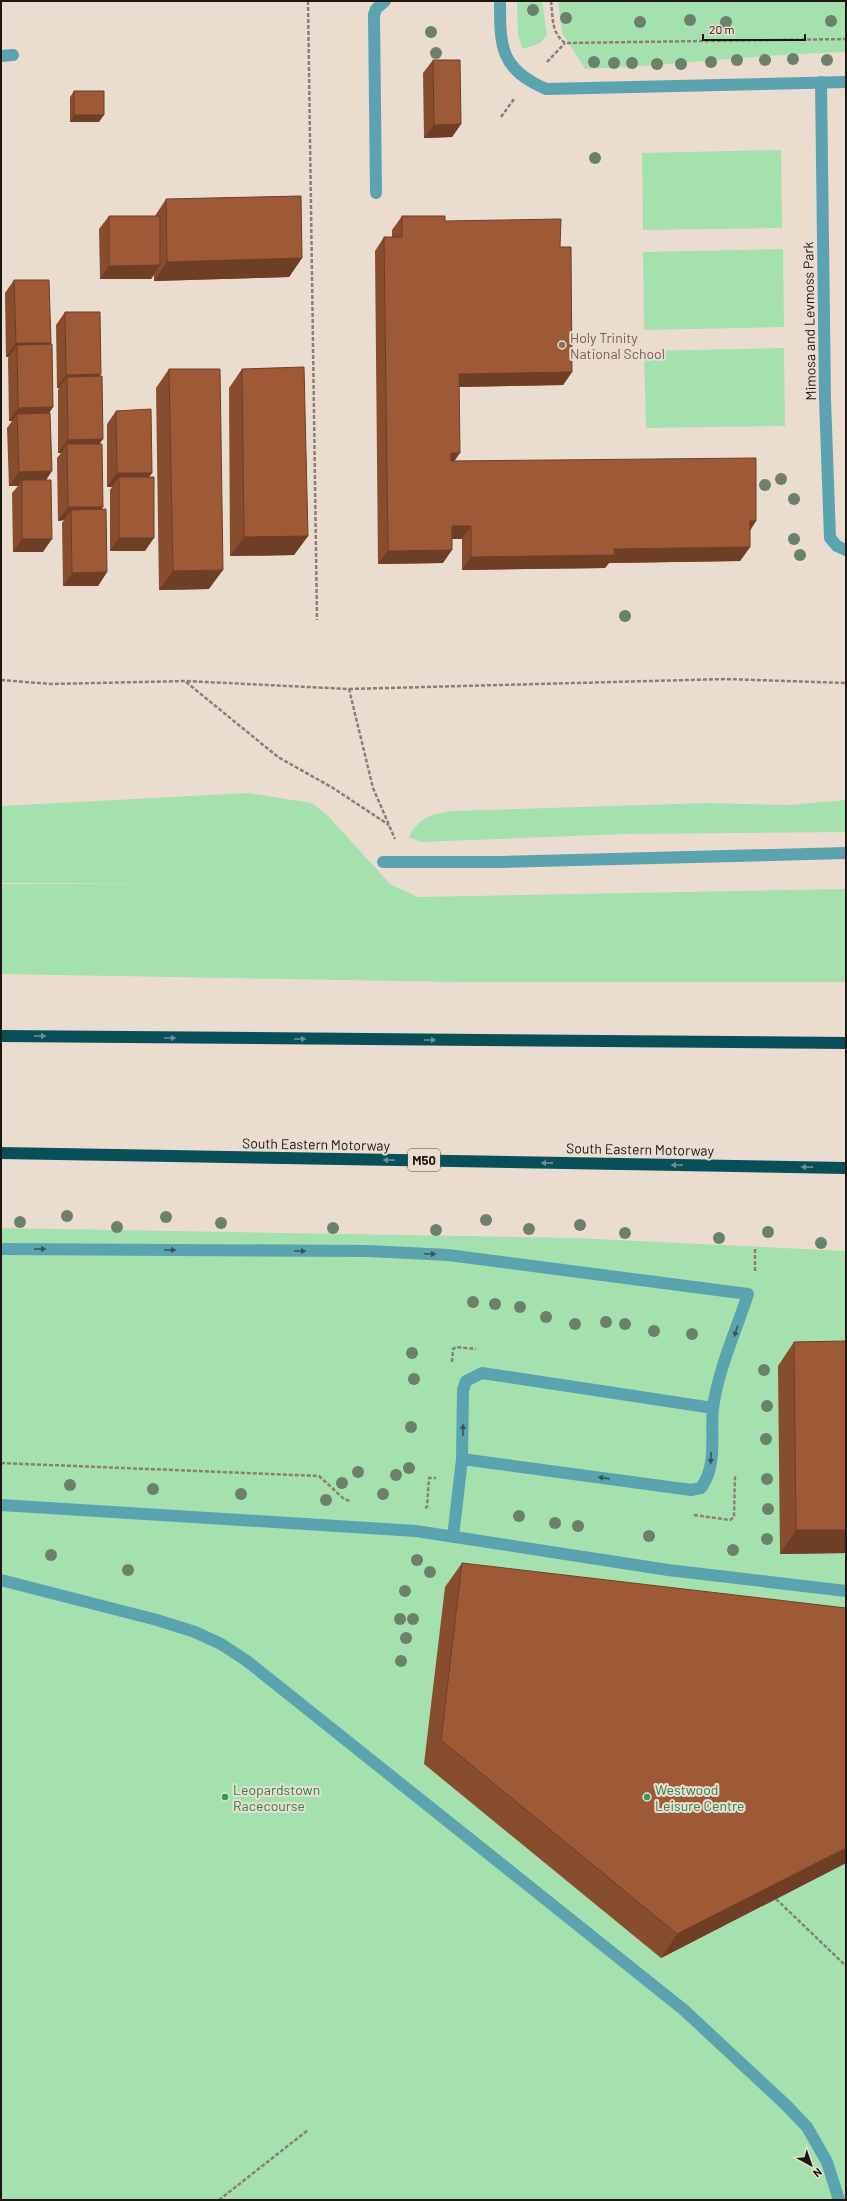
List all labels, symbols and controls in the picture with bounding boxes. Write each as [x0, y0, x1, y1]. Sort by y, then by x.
scale bar [703, 16, 805, 42]
text: 20 m [709, 22, 735, 36]
street label: Mimosa and Levmoss Park [799, 241, 819, 401]
place label: Holy Trinity National School [570, 329, 665, 362]
marker: Holy Trinity National School [557, 340, 567, 350]
one-way arrow [34, 1033, 47, 1039]
one-way arrow [164, 1034, 176, 1041]
one-way arrow [294, 1036, 307, 1042]
one-way arrow [424, 1037, 437, 1043]
street label: South Eastern Motorway [242, 1134, 391, 1154]
street label: South Eastern Motorway [566, 1139, 715, 1159]
road number: M50 [408, 1149, 440, 1171]
one-way arrow [382, 1157, 395, 1163]
one-way arrow [541, 1159, 553, 1166]
one-way arrow [670, 1162, 683, 1168]
one-way arrow [800, 1164, 813, 1170]
one-way arrow [34, 1246, 47, 1252]
one-way arrow [164, 1247, 177, 1253]
one-way arrow [294, 1248, 307, 1254]
one-way arrow [424, 1251, 437, 1257]
one-way arrow [732, 1326, 738, 1338]
one-way arrow [460, 1423, 466, 1436]
one-way arrow [708, 1452, 715, 1464]
one-way arrow [598, 1475, 610, 1481]
place label: Leopardstown Racecourse [233, 1781, 320, 1814]
place label: Westwood Leisure Centre [655, 1781, 745, 1814]
marker: Leopardstown Racecourse [220, 1792, 230, 1802]
marker: Westwood Leisure Centre [642, 1792, 652, 1802]
north arrow [791, 2145, 831, 2185]
text: N [811, 2166, 825, 2180]

